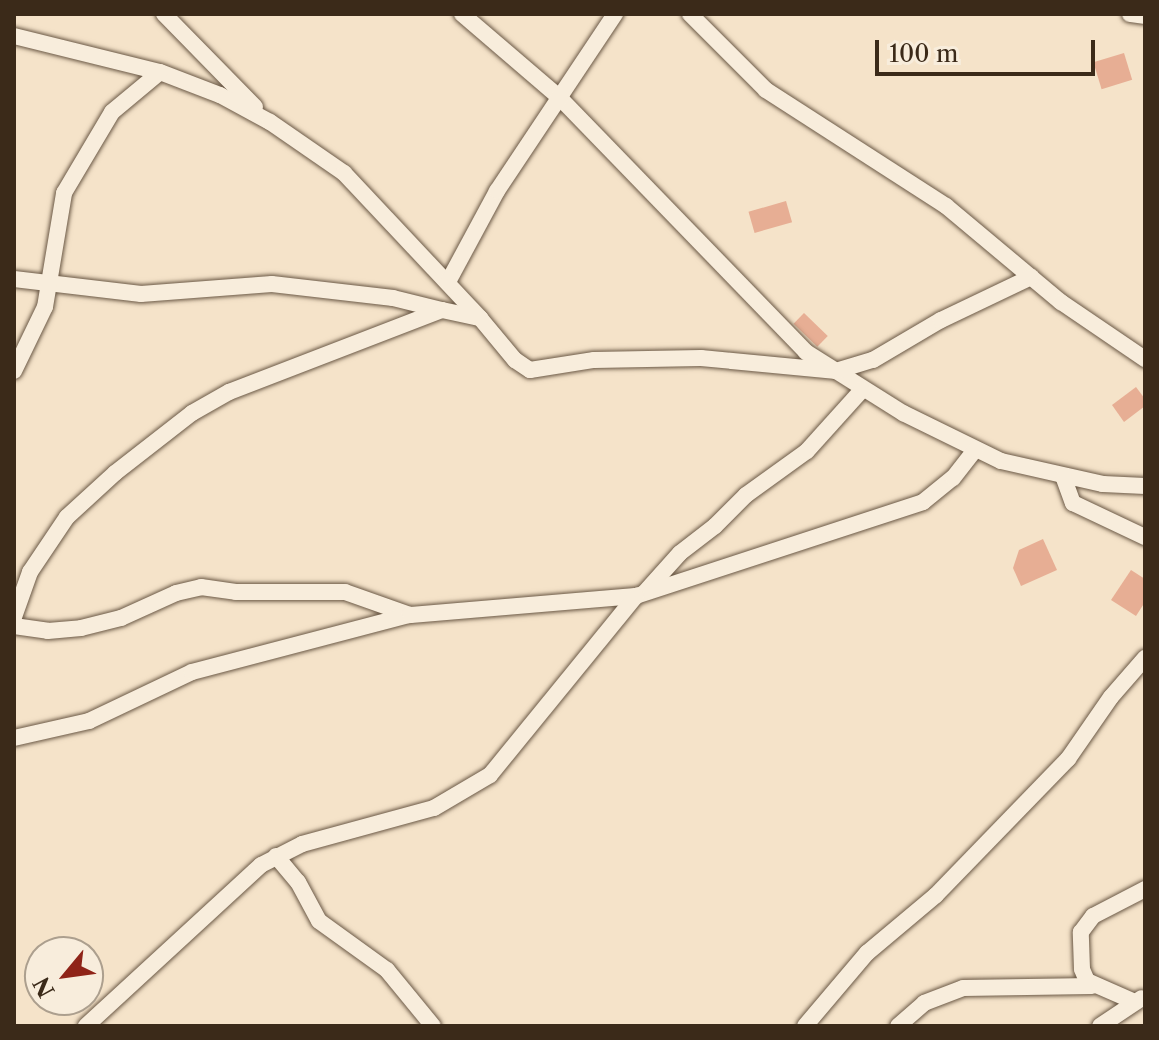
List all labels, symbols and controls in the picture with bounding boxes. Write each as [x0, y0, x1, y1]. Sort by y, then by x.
scale bar [879, 24, 1099, 74]
text: 100 m [889, 39, 958, 68]
north arrow [24, 936, 104, 1016]
text: N [28, 972, 61, 1002]

